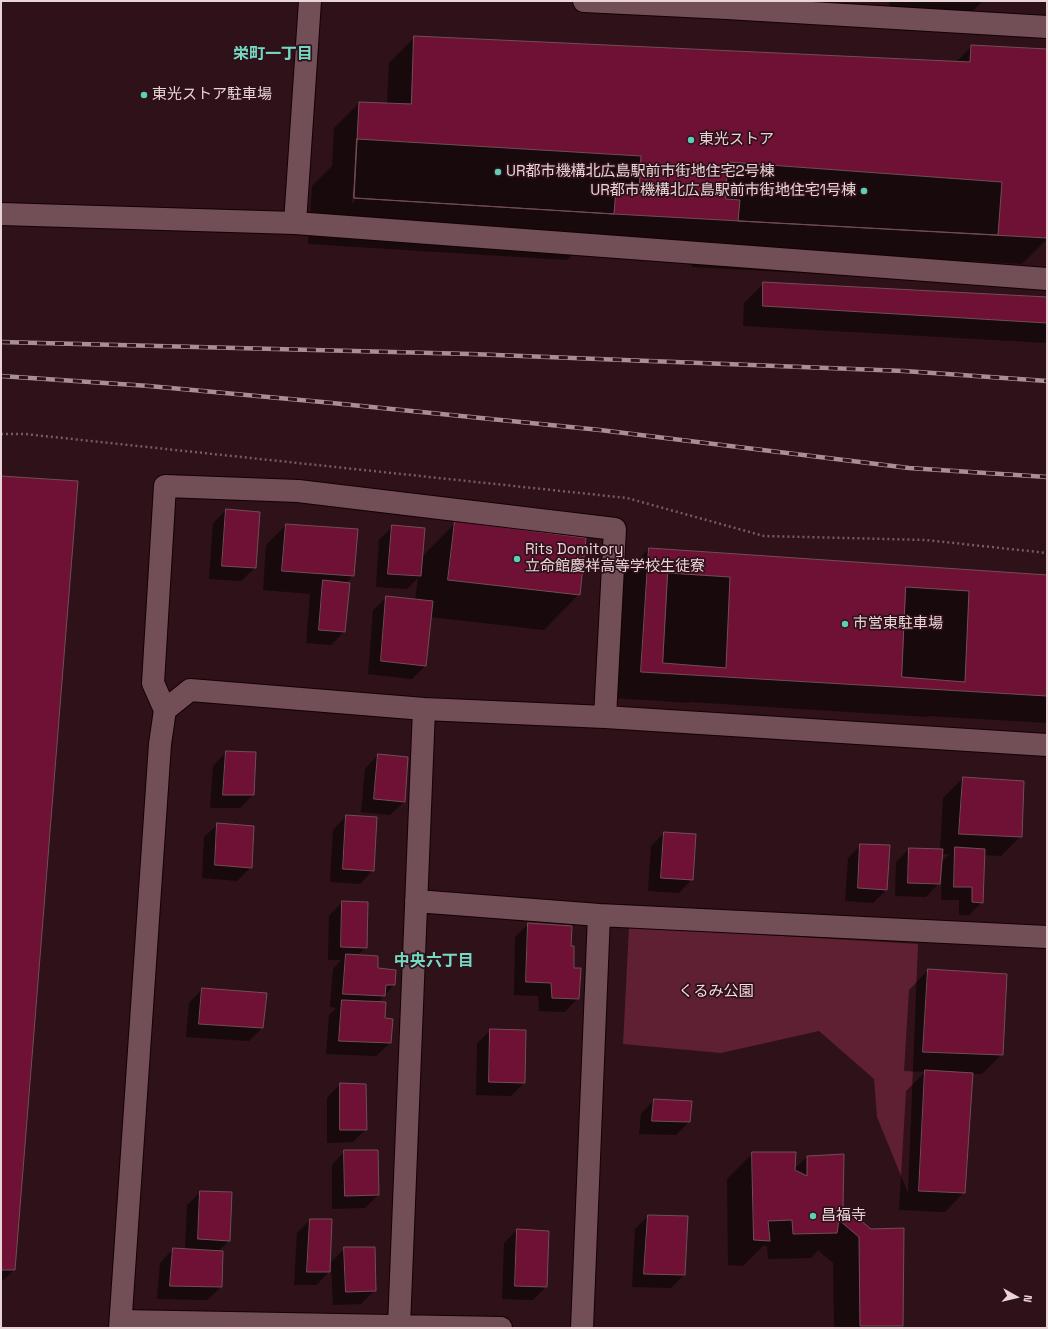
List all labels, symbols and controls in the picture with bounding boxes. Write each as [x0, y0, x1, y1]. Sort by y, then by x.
district label: 栄町一丁目 [233, 45, 313, 65]
place label: 東光ストア駐車場 [152, 86, 272, 104]
marker: 東光ストア駐車場 [139, 90, 149, 100]
place label: 東光ストア [699, 131, 774, 149]
marker: 東光ストア [686, 135, 696, 145]
place label: UR都市機構北広島駅前市街地住宅2号棟 [506, 163, 774, 181]
marker: UR都市機構北広島駅前市街地住宅2号棟 [493, 167, 503, 177]
place label: UR都市機構北広島駅前市街地住宅1号棟 [590, 182, 856, 200]
marker: UR都市機構北広島駅前市街地住宅1号棟 [859, 186, 869, 196]
place label: Rits Domitory 立命館慶祥高等学校生徒寮 [525, 541, 705, 576]
marker: Rits Domitory 立命館慶祥高等学校生徒寮 [512, 554, 522, 564]
place label: 市営東駐車場 [853, 615, 943, 633]
marker: 市営東駐車場 [840, 619, 850, 629]
district label: 中央六丁目 [394, 952, 474, 972]
park label: くるみ公園 [679, 983, 753, 1001]
place label: 昌福寺 [821, 1207, 866, 1225]
marker: 昌福寺 [808, 1211, 818, 1221]
north arrow [996, 1277, 1036, 1317]
text: N [1020, 1294, 1035, 1303]

